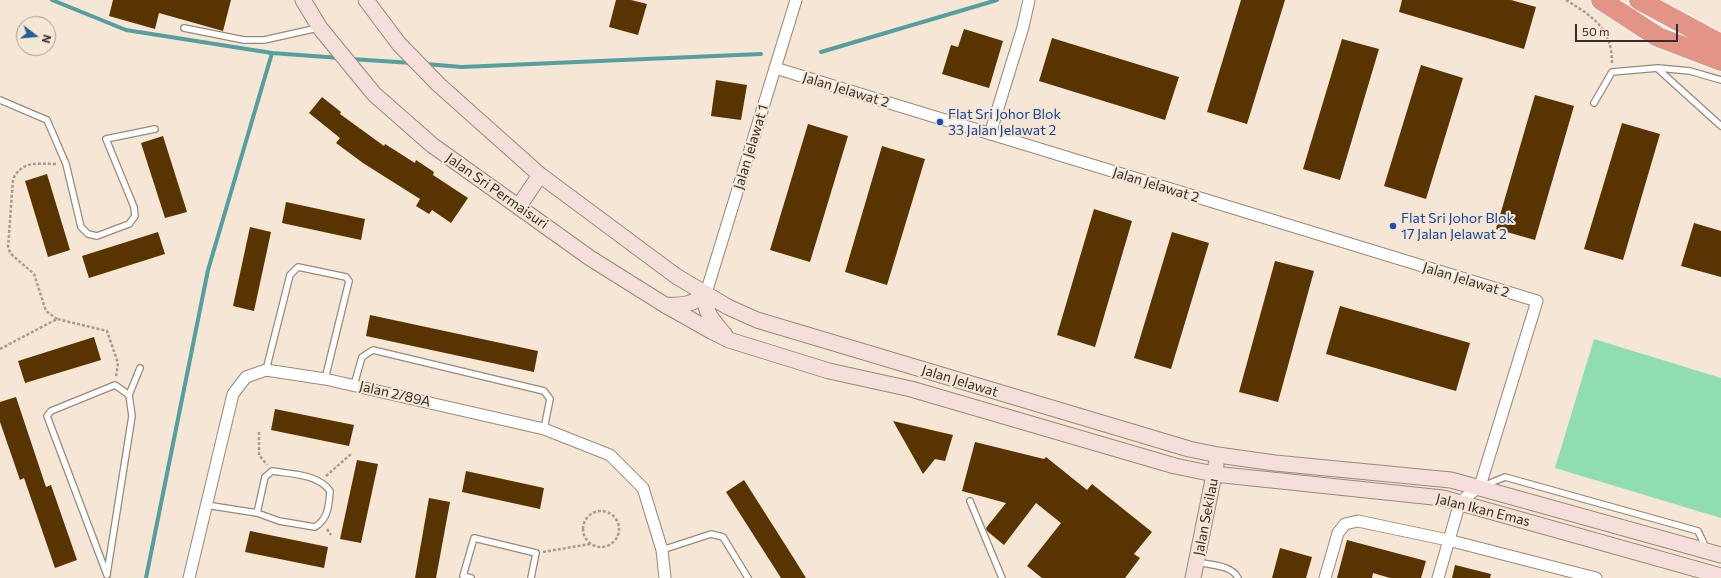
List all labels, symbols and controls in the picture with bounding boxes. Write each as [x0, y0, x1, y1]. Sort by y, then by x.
north arrow [16, 16, 56, 56]
scale bar [1577, 16, 1680, 42]
text: 50 m [1582, 24, 1610, 38]
text: N [40, 33, 54, 45]
street label: Jalan Jelawat 2 [801, 69, 891, 111]
street label: Jalan Jelawat 1 [730, 102, 772, 192]
place label: Flat Sri Johor Blok 33 Jalan Jelawat 2 [948, 106, 1061, 138]
marker: Flat Sri Johor Blok 33 Jalan Jelawat 2 [935, 117, 945, 127]
street label: Jalan Sri Permaisuri [443, 149, 551, 233]
street label: Jalan Jelawat 2 [1111, 164, 1201, 206]
place label: Flat Sri Johor Blok 17 Jalan Jelawat 2 [1401, 210, 1514, 242]
marker: Flat Sri Johor Blok 17 Jalan Jelawat 2 [1388, 221, 1398, 231]
street label: Jalan Jelawat 2 [1421, 259, 1511, 301]
street label: Jalan Jelawat [920, 361, 1000, 401]
street label: Jalan 2/89A [358, 378, 432, 410]
street label: Jalan Sekilau [1190, 477, 1222, 557]
street label: Jalan Ikan Emas [1434, 490, 1532, 530]

